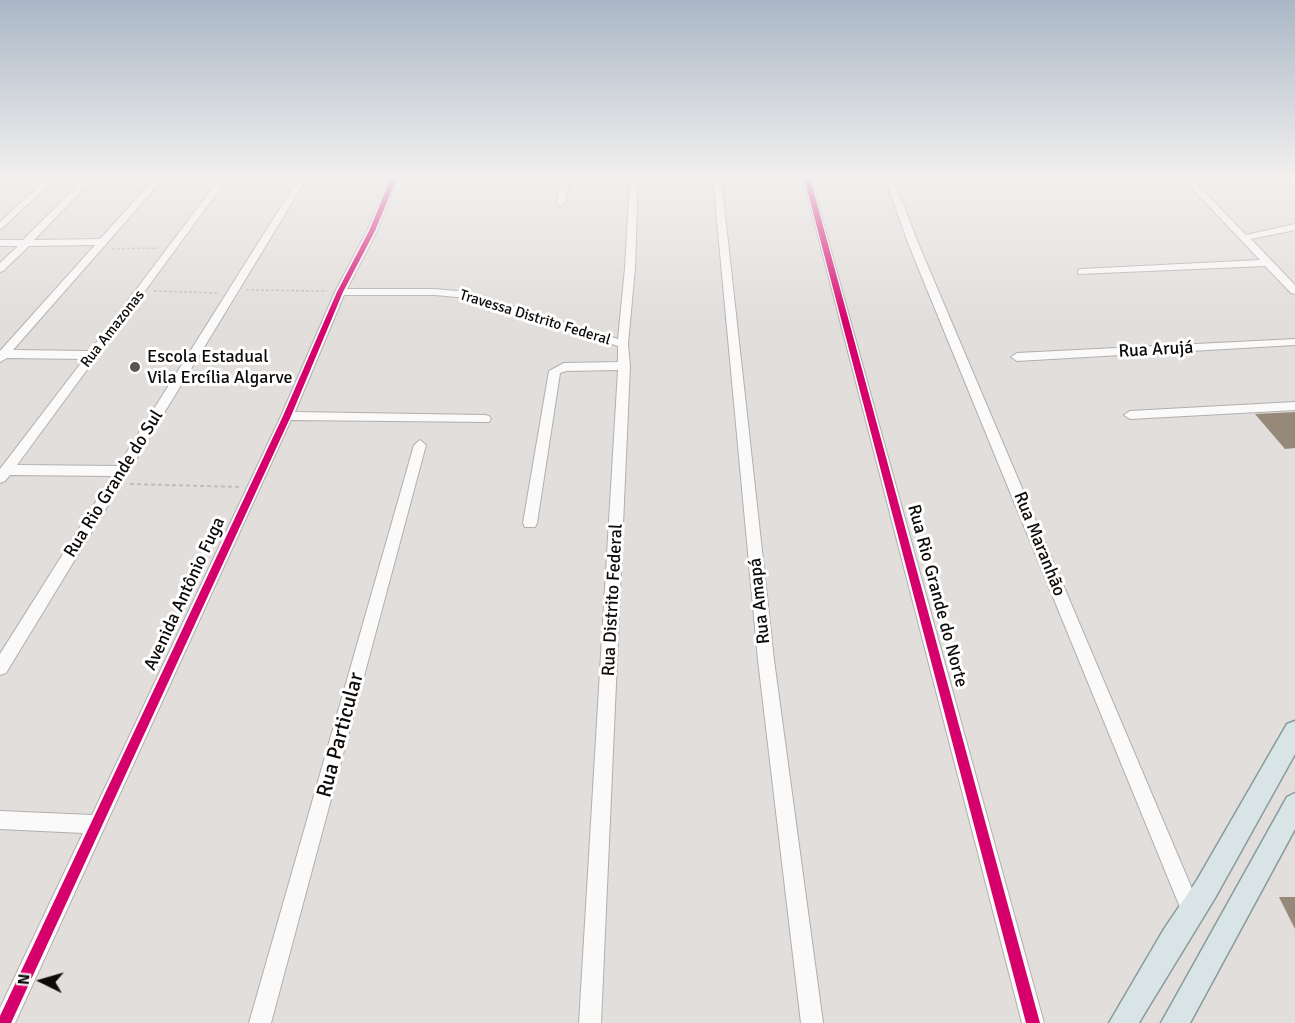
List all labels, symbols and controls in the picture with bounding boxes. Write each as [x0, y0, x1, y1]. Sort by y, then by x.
street label: Travessa Distrito Federal [457, 286, 613, 350]
street label: Rua Amazonas [77, 287, 149, 371]
street label: Rua Arujá [1118, 337, 1194, 363]
place label: Escola Estadual Vila Ercília Algarve [147, 346, 293, 388]
marker: Escola Estadual Vila Ercília Algarve [128, 360, 142, 374]
street label: Rua Rio Grande do Sul [60, 406, 168, 562]
street label: Rua Maranhão [1008, 489, 1070, 599]
street label: Rua Rio Grande do Norte [902, 502, 972, 690]
street label: Avenida Antônio Fuga [140, 514, 230, 674]
street label: Rua Distrito Federal [598, 523, 628, 677]
street label: Rua Amapá [745, 557, 775, 645]
street label: Rua Particular [312, 670, 370, 800]
north arrow [12, 951, 72, 1011]
text: N [14, 973, 35, 986]

